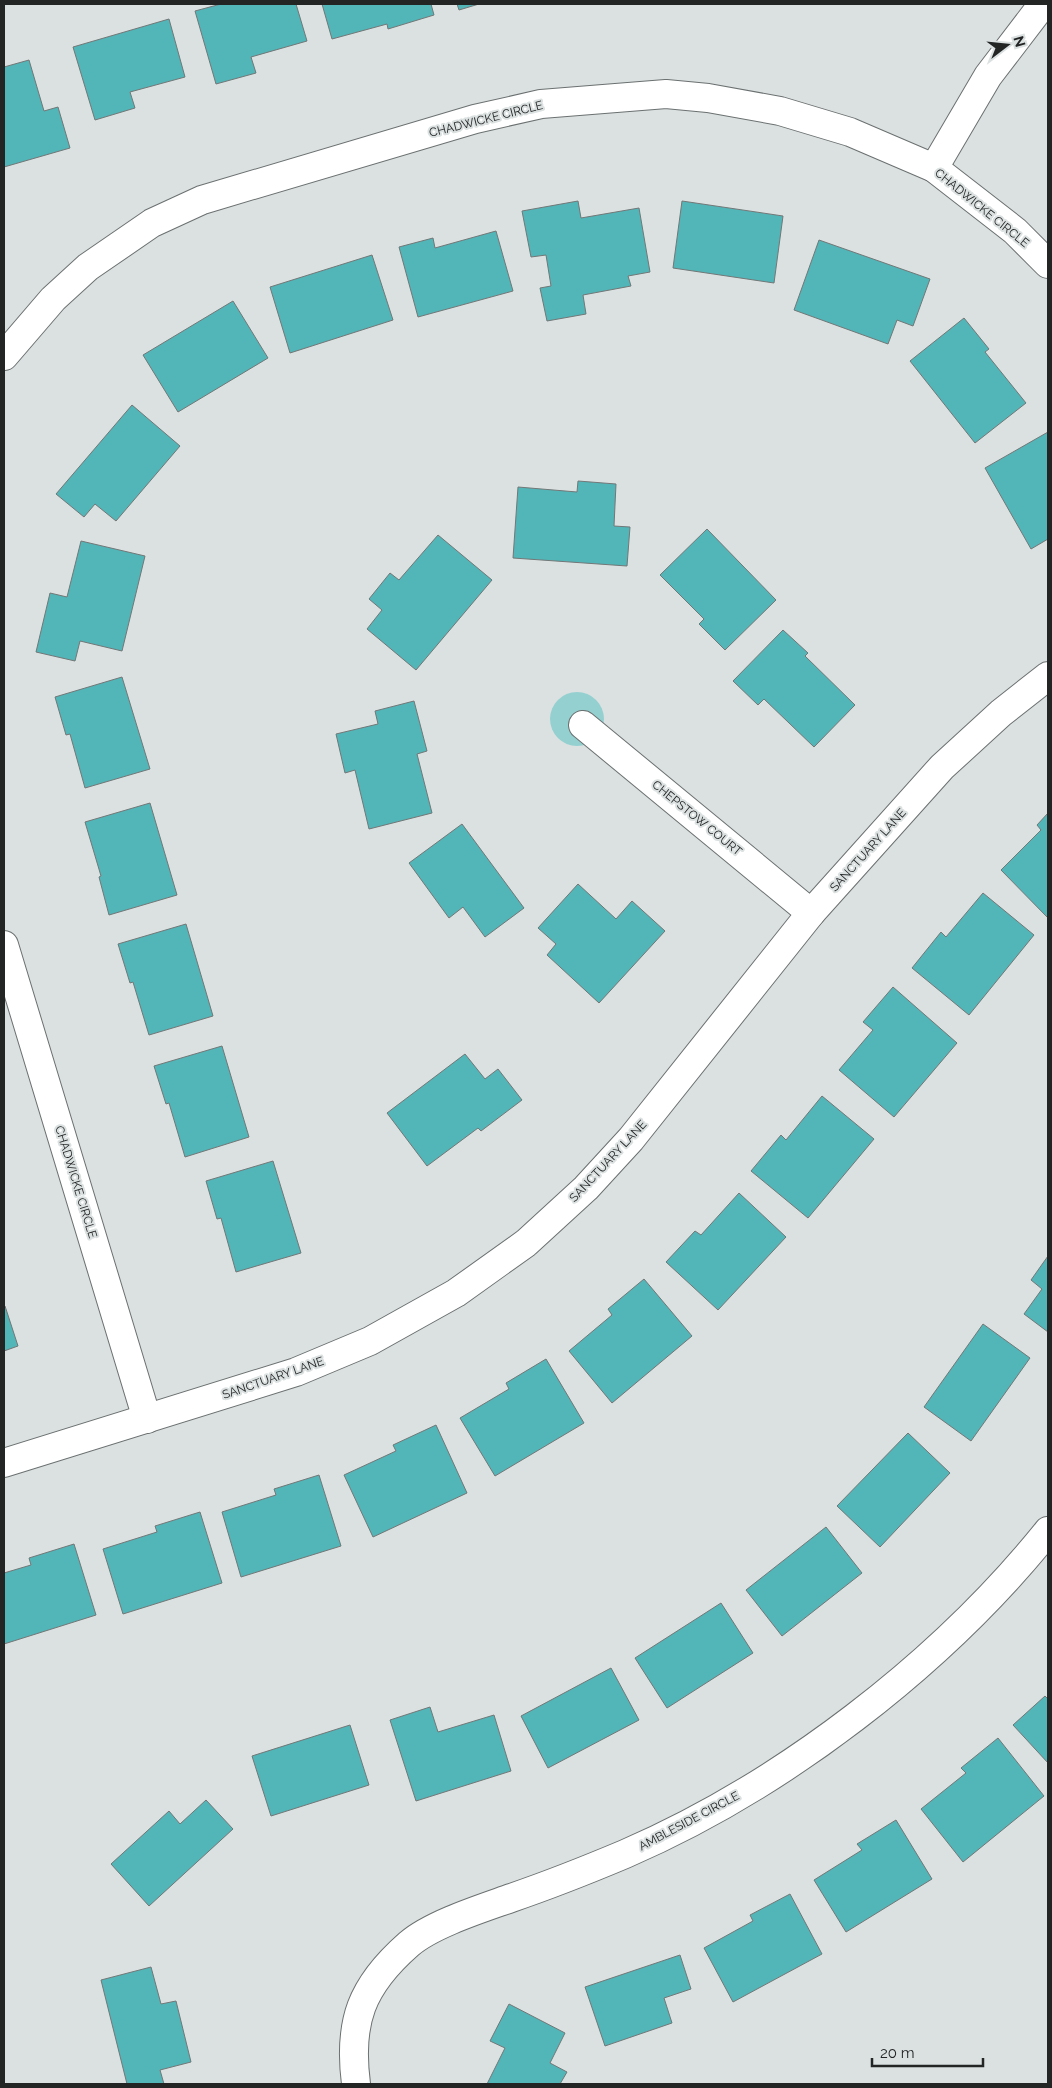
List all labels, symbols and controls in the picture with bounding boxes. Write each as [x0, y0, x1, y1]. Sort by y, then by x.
north arrow [982, 20, 1032, 70]
text: N [1010, 34, 1029, 49]
street label: CHADWICKE CIRCLE [428, 98, 544, 140]
street label: CHADWICKE CIRCLE [932, 166, 1032, 250]
street label: CHEPSTOW COURT [649, 778, 745, 859]
street label: SANCTUARY LANE [827, 806, 909, 894]
street label: SANCTUARY LANE [567, 1117, 649, 1205]
street label: CHADWICKE CIRCLE [52, 1124, 100, 1240]
street label: SANCTUARY LANE [220, 1354, 326, 1402]
street label: AMBLESIDE CIRCLE [636, 1789, 742, 1853]
scale bar [872, 2036, 983, 2068]
text: 20 m [880, 2044, 915, 2062]

